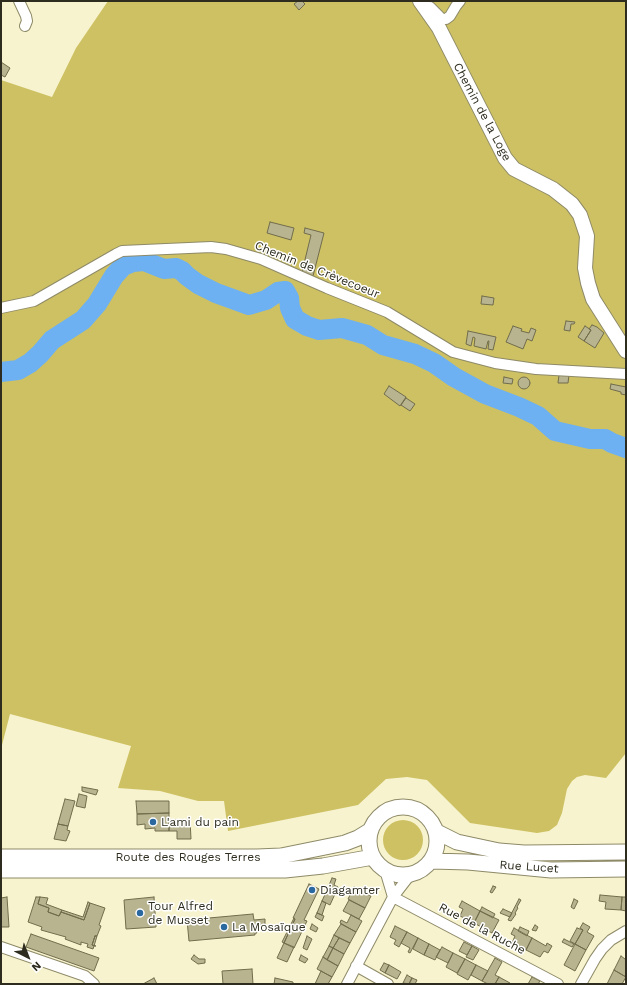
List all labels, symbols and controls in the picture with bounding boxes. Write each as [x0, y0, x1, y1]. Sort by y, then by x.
street label: Chemin de la Loge [450, 60, 514, 164]
street label: Chemin de Crèvecoeur [253, 238, 381, 302]
place label: L'ami du pain [161, 815, 239, 829]
marker: L'ami du pain [148, 817, 158, 827]
street label: Route des Rouges Terres [115, 850, 261, 864]
street label: Rue Lucet [499, 858, 559, 876]
place label: Diagamter [320, 883, 380, 897]
marker: Diagamter [307, 885, 317, 895]
place label: Tour Alfred de Musset [148, 899, 213, 927]
street label: Rue de la Ruche [436, 900, 528, 958]
marker: Tour Alfred de Musset [135, 908, 145, 918]
place label: La Mosaïque [232, 920, 306, 934]
marker: La Mosaïque [219, 922, 229, 932]
north arrow [8, 937, 48, 977]
text: N [29, 959, 44, 974]

